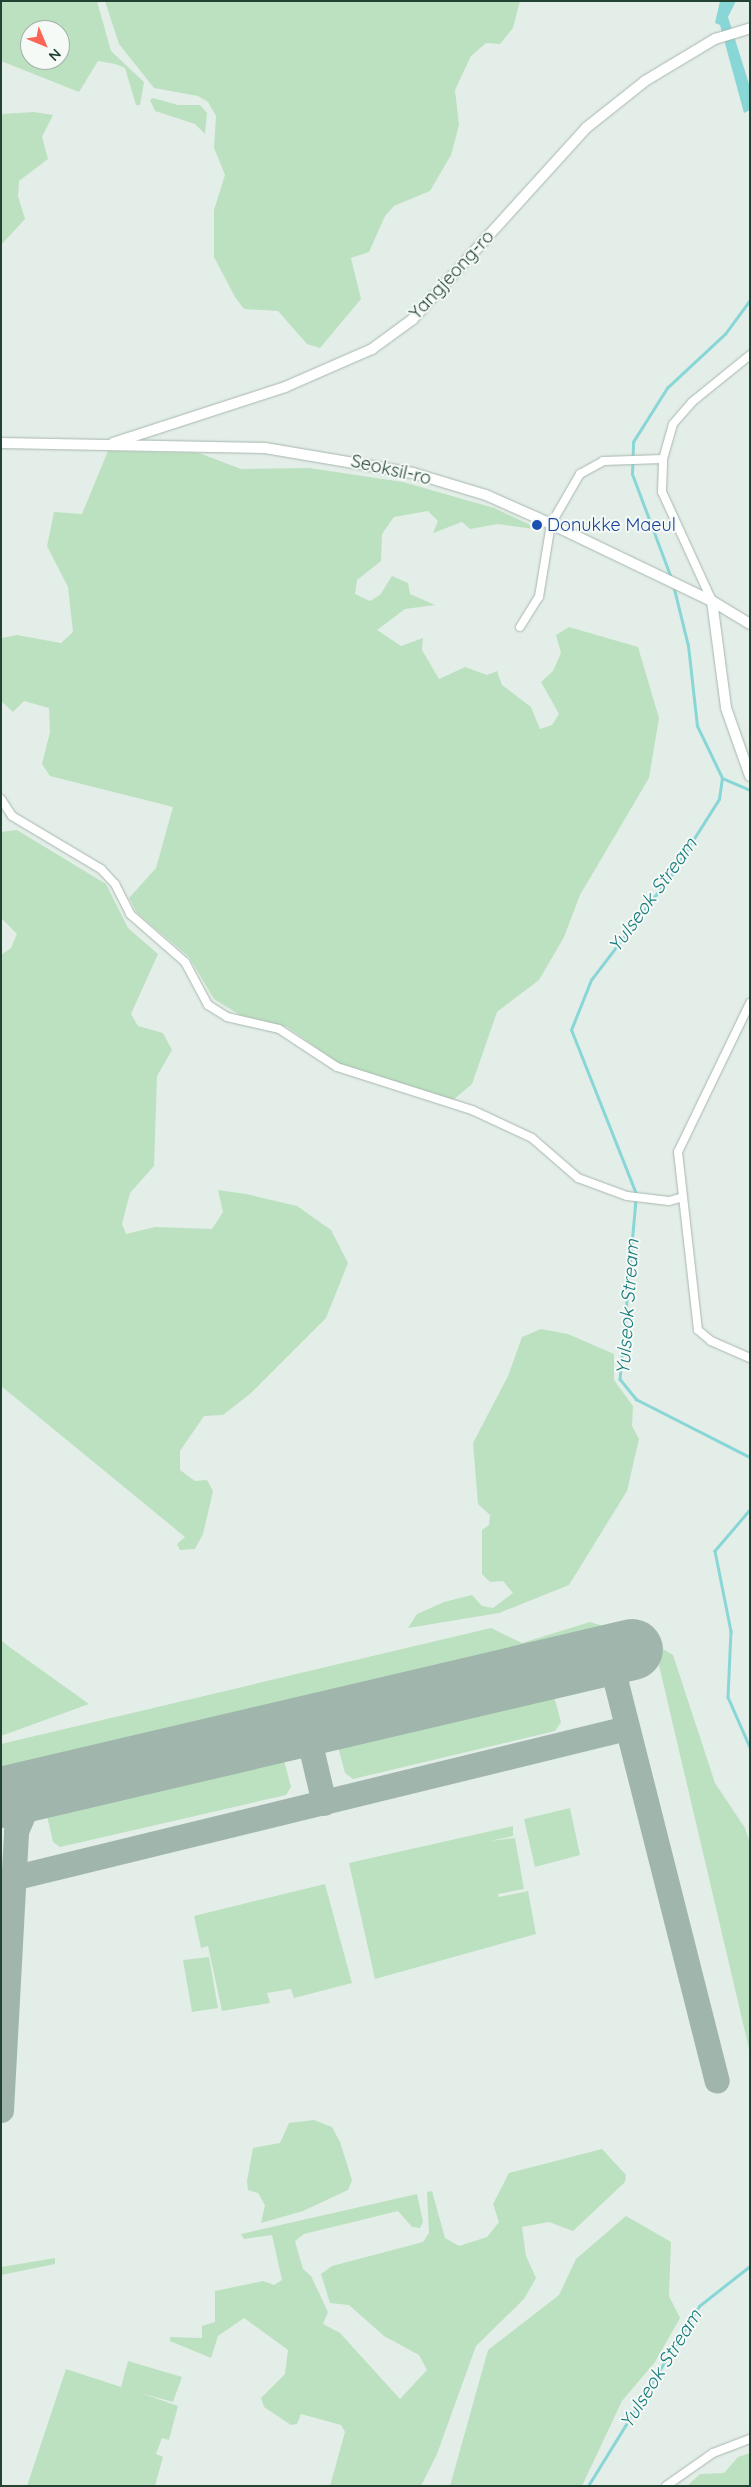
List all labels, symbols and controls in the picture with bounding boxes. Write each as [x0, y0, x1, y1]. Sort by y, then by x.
north arrow [20, 20, 70, 70]
text: N [45, 45, 65, 65]
street label: Yangjeong-ro [405, 226, 499, 324]
street label: Seoksil-ro [349, 450, 433, 490]
place label: Donukke Maeul [547, 514, 676, 536]
marker: Donukke Maeul [531, 519, 543, 531]
water label: Yulseok Stream [604, 833, 702, 957]
water label: Yulseok Stream [612, 1239, 644, 1375]
water label: Yulseok Stream [615, 2305, 707, 2433]

